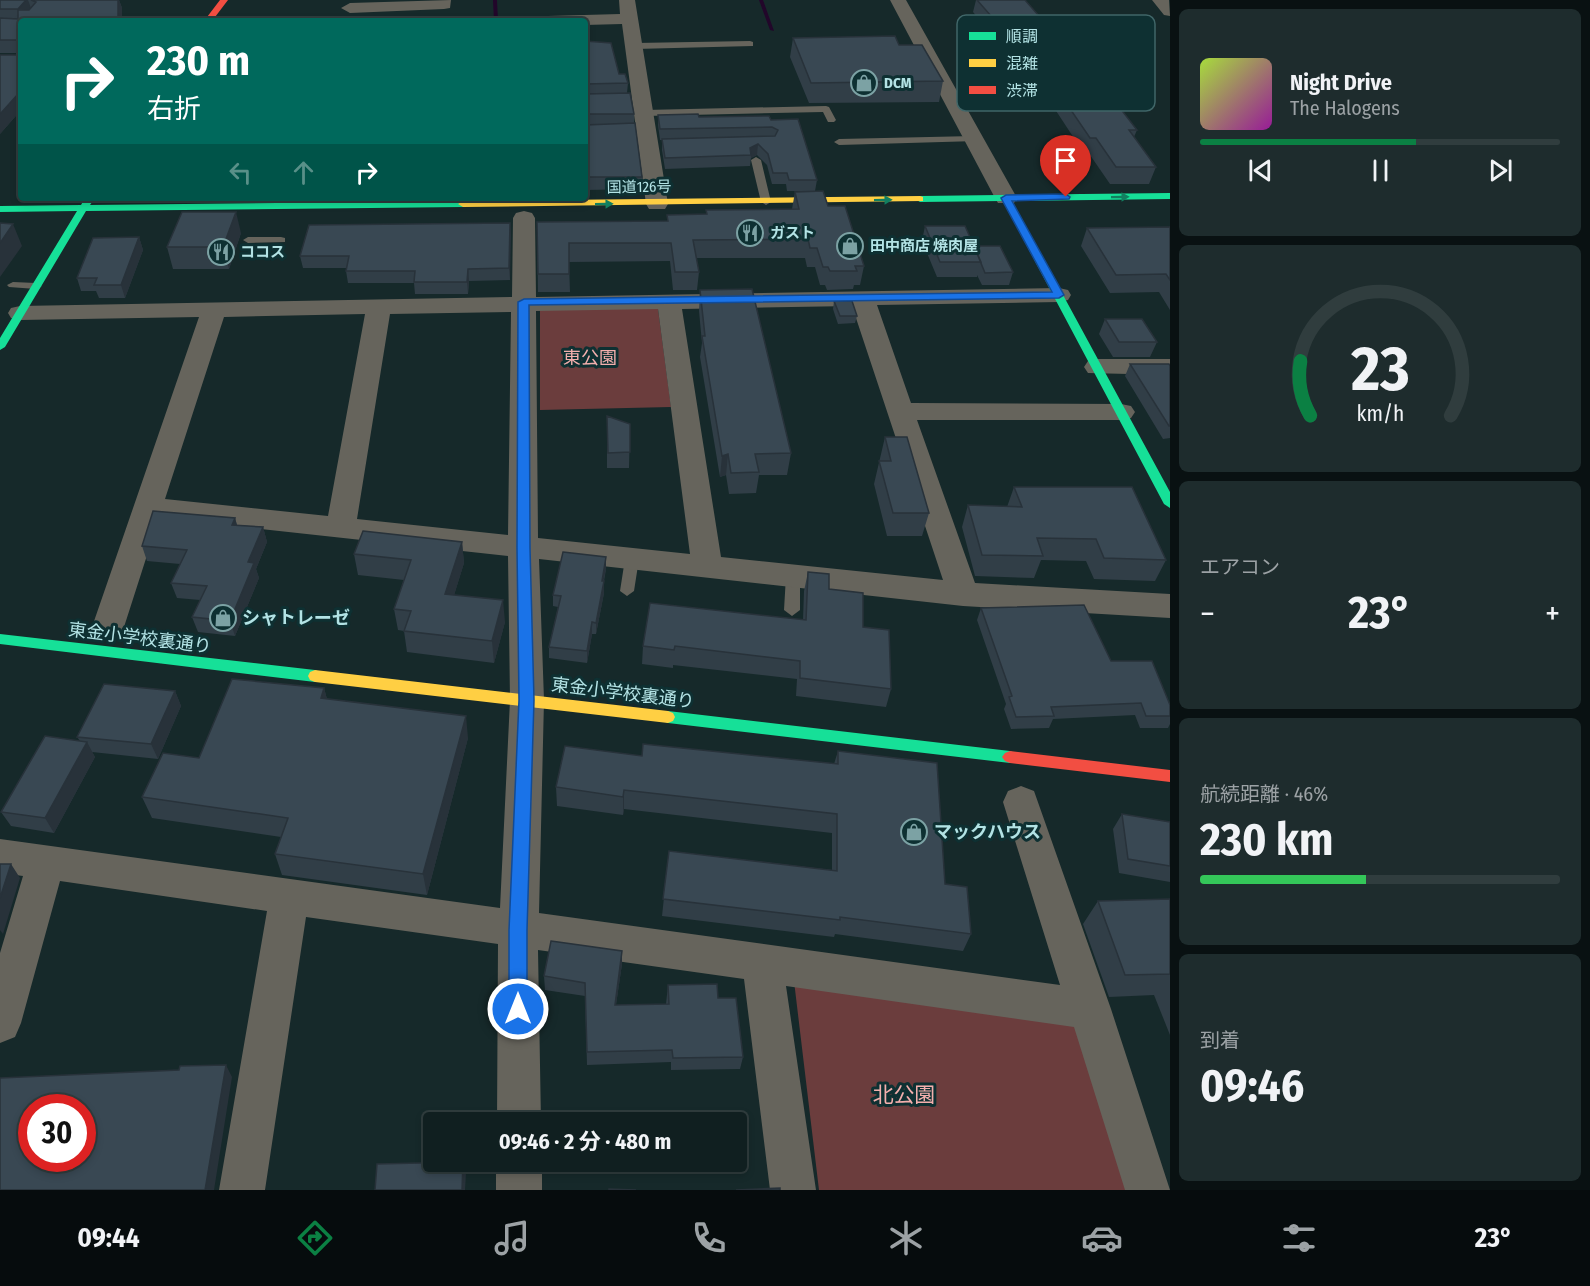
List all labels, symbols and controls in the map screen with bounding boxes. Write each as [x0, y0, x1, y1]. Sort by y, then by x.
legend [957, 15, 1155, 111]
text: 順調 [1006, 27, 1038, 46]
text: 230 m [147, 36, 250, 86]
icon: right [48, 42, 126, 120]
text: 混雑 [1006, 54, 1038, 73]
shop icon: DCM [849, 68, 879, 98]
text: Night Drive [1290, 69, 1392, 96]
place label: DCM [884, 74, 912, 92]
text: 渋滞 [1006, 81, 1038, 100]
text: 右折 [147, 93, 201, 125]
text: The Halogens [1290, 96, 1400, 120]
pin [1040, 135, 1091, 197]
icon: arrive [1049, 144, 1082, 177]
icon: previous [1244, 154, 1277, 187]
icon: pause [1364, 154, 1397, 187]
icon: next [1484, 154, 1517, 187]
icon: left [224, 156, 257, 189]
icon: ahead [287, 156, 320, 189]
icon: right [350, 156, 383, 189]
street label: 国道126号 [606, 177, 672, 197]
one-way arrow [1111, 192, 1130, 201]
one-way arrow [874, 195, 893, 205]
one-way arrow [595, 199, 614, 209]
restaurant icon: ガスト [735, 218, 765, 248]
place label: ガスト [770, 224, 815, 242]
shop icon: 田中商店 焼肉屋 [835, 231, 865, 261]
restaurant icon: ココス [206, 237, 236, 267]
place label: 田中商店 焼肉屋 [870, 237, 978, 255]
place label: ココス [240, 243, 285, 261]
text: 23 [1350, 332, 1409, 407]
park label: 東公園 [563, 347, 617, 369]
text: km/h [1356, 401, 1404, 427]
text: エアコン [1200, 555, 1280, 579]
text: 23° [1348, 586, 1412, 640]
text: − [1200, 594, 1215, 634]
text: + [1545, 594, 1560, 634]
shop icon: シャトレーゼ [208, 603, 238, 633]
place label: シャトレーゼ [242, 607, 350, 629]
street label: 東金小学校裏通り [67, 618, 213, 658]
street label: 東金小学校裏通り [550, 673, 696, 713]
text: 航続距離 · 46% [1200, 782, 1328, 806]
text: 230 km [1200, 813, 1333, 867]
shop icon: マックハウス [899, 817, 929, 847]
place label: マックハウス [934, 821, 1041, 843]
position arrow [486, 977, 550, 1041]
text: 到着 [1200, 1028, 1240, 1052]
text: 09:46 [1200, 1059, 1304, 1113]
park label: 北公園 [873, 1082, 936, 1108]
speed limit sign: 30 [18, 1094, 96, 1172]
text: 09:46 · 2 分 · 480 m [499, 1128, 671, 1155]
icon: directions [294, 1217, 336, 1259]
icon: music [491, 1217, 533, 1259]
icon: phone [688, 1217, 730, 1259]
icon: climate [885, 1217, 927, 1259]
icon: car [1081, 1217, 1123, 1259]
icon: filters [1278, 1217, 1320, 1259]
text: 09:44 [77, 1222, 140, 1254]
text: 23° [1475, 1222, 1513, 1254]

